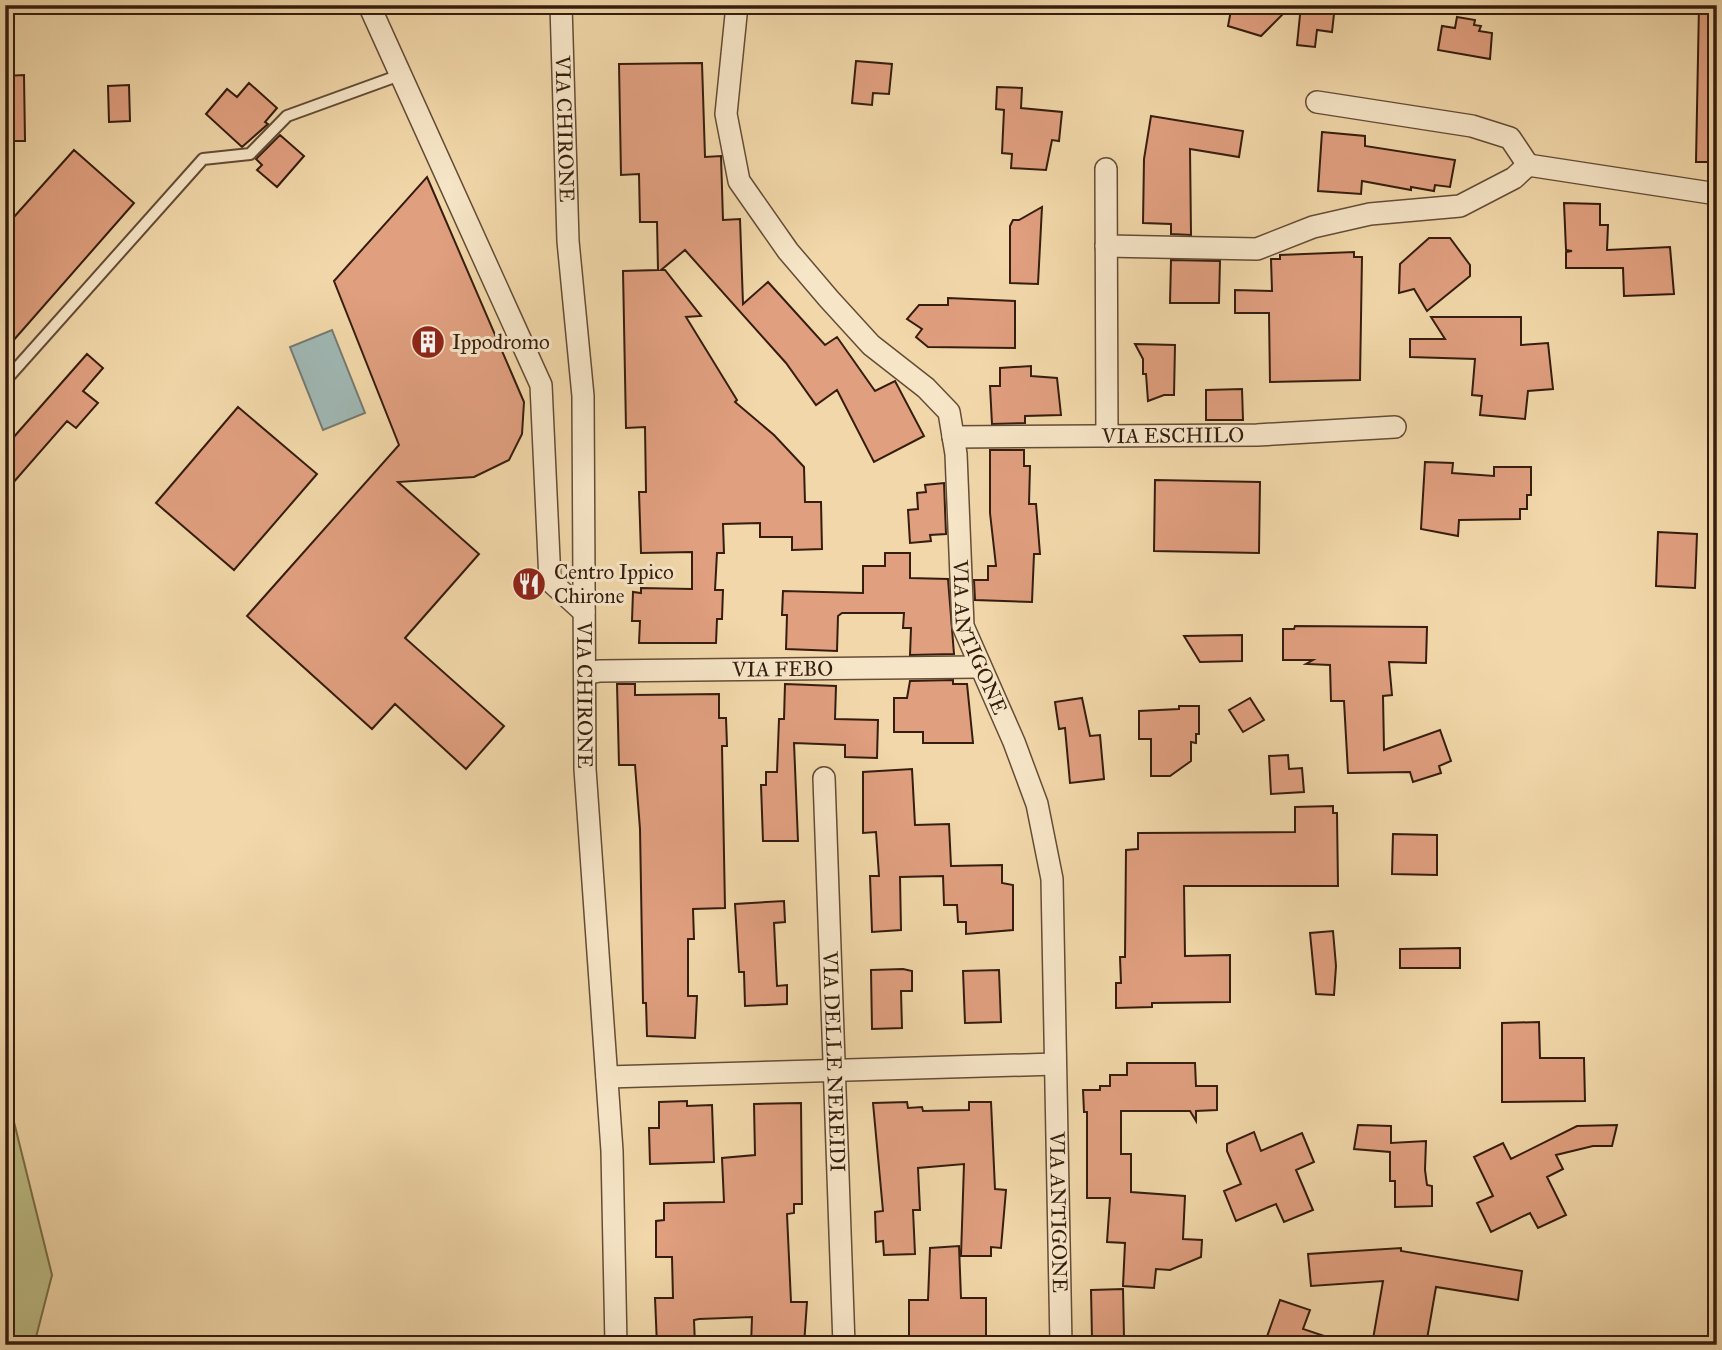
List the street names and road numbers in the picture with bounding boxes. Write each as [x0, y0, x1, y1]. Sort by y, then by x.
street label: VIA CHIRONE [549, 54, 580, 203]
street label: VIA ESCHILO [1101, 422, 1244, 449]
street label: VIA ANTIGONE [947, 558, 1013, 718]
street label: VIA CHIRONE [571, 621, 598, 769]
street label: VIA FEBO [731, 656, 833, 683]
street label: VIA DELLE NEREIDI [817, 950, 851, 1173]
street label: VIA ANTIGONE [1044, 1130, 1073, 1293]

